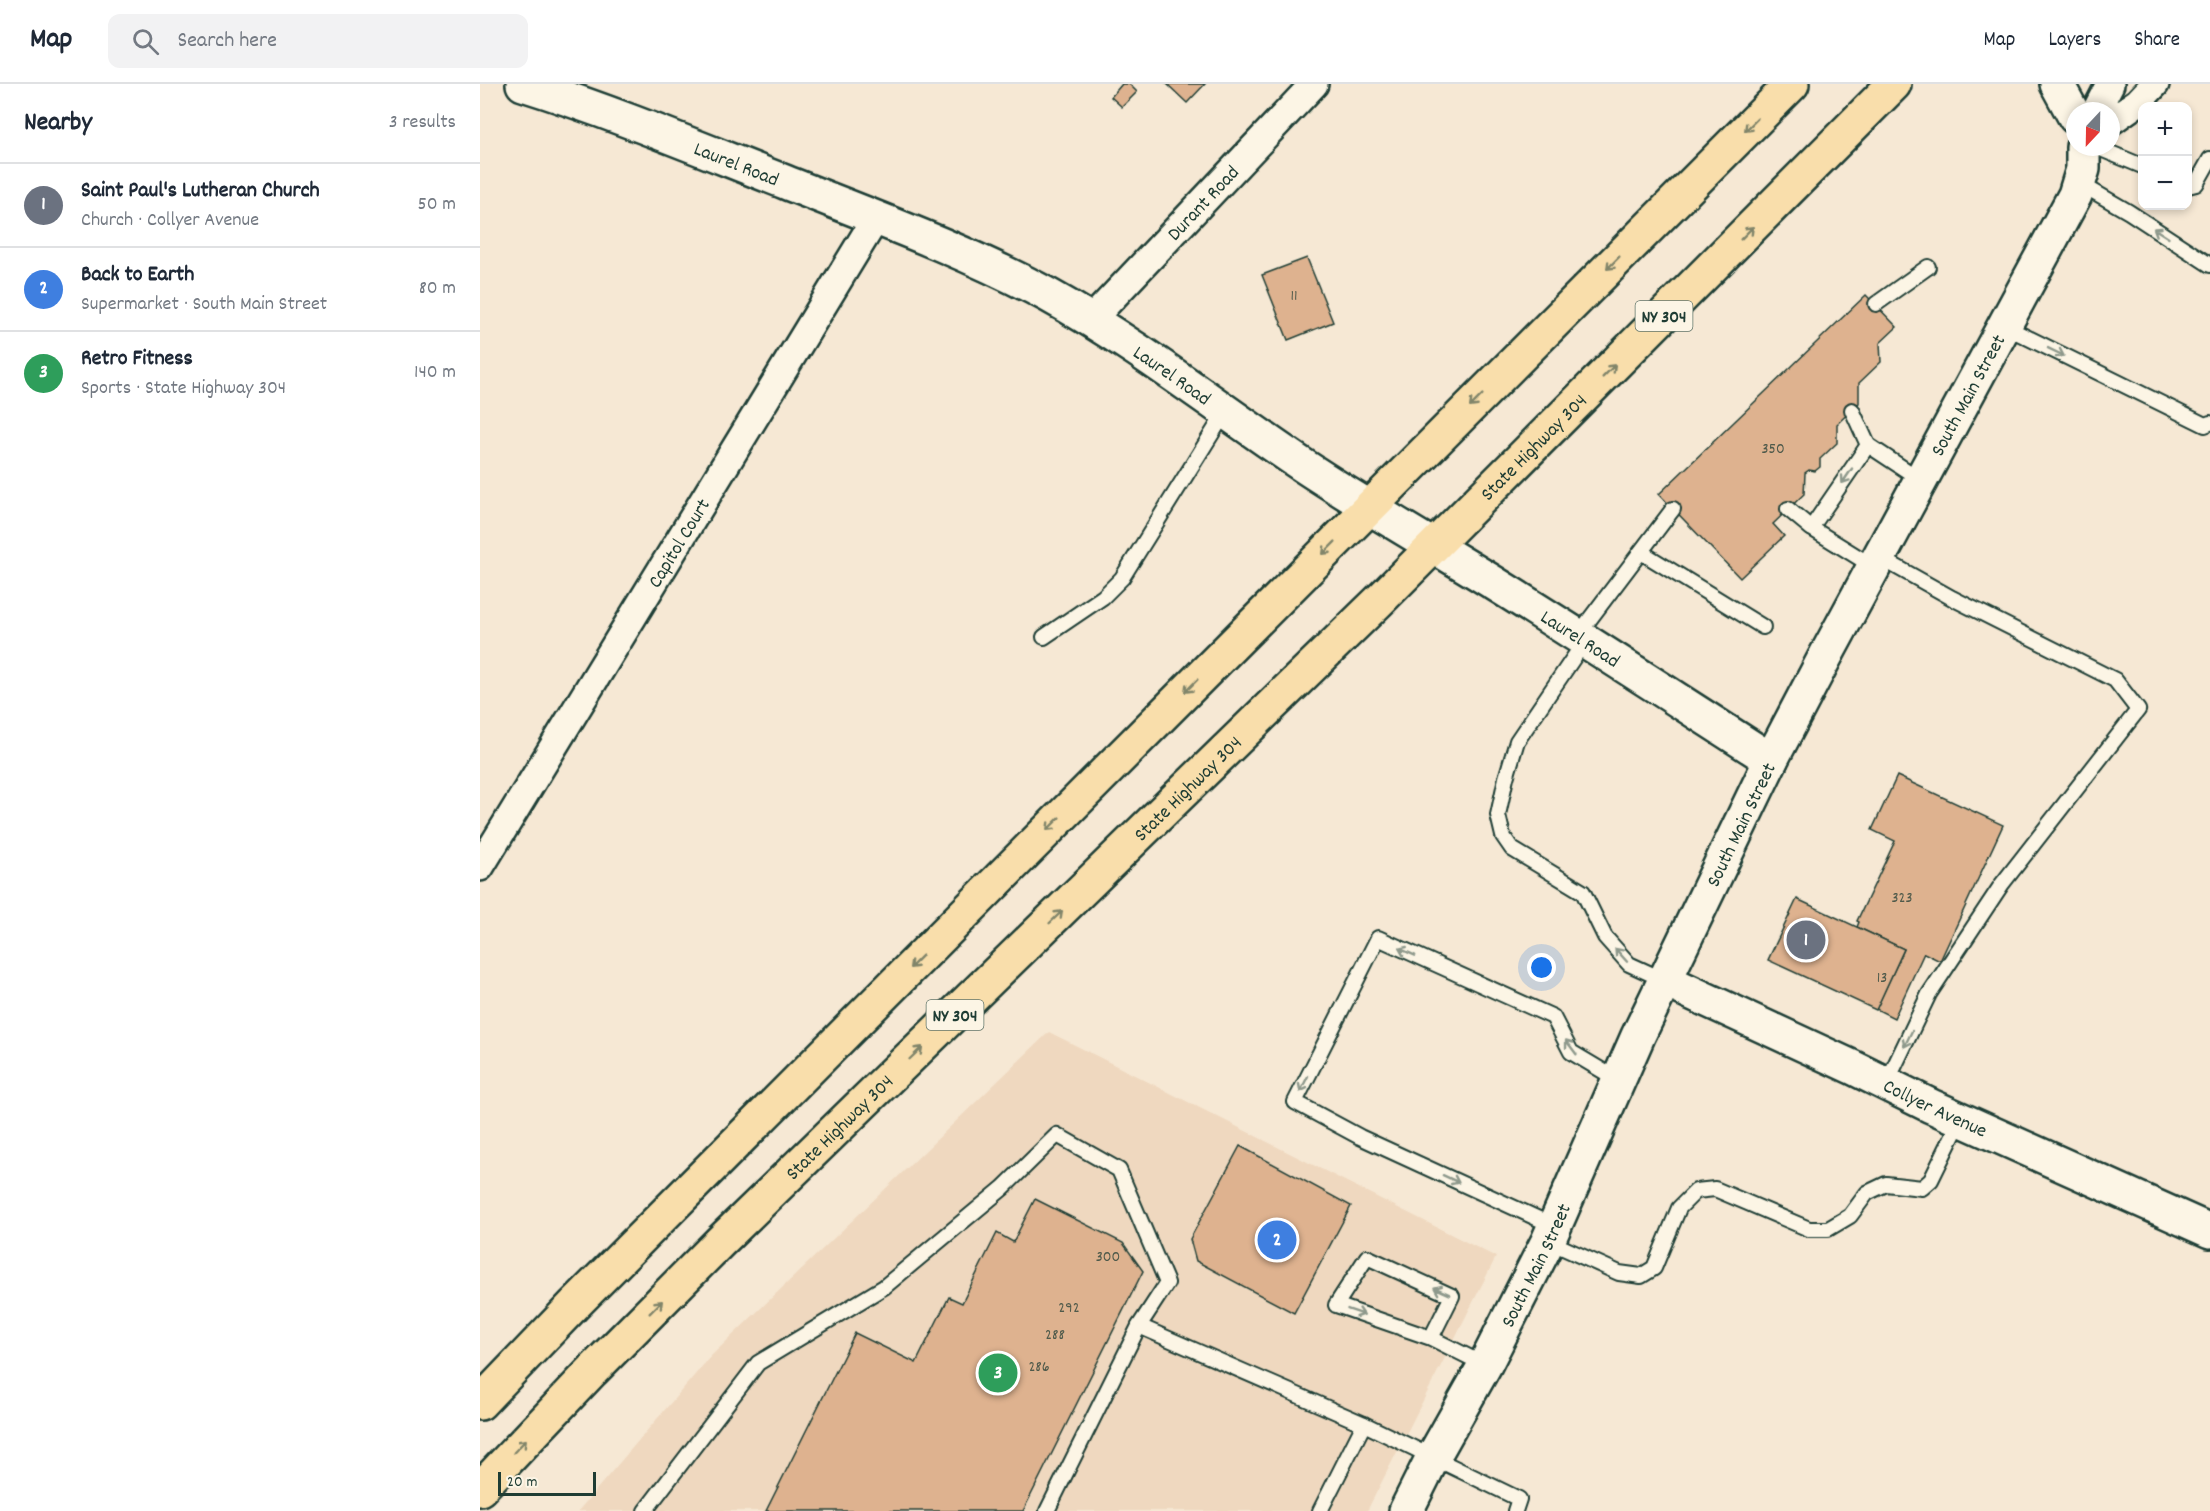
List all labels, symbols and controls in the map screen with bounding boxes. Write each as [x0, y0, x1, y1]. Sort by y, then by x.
search box [108, 14, 528, 68]
text: Map [30, 21, 72, 61]
icon: search [129, 25, 162, 58]
text: Search here [177, 26, 277, 57]
text: Map [1984, 26, 2015, 56]
text: Layers [2048, 26, 2101, 56]
text: Share [2134, 26, 2180, 56]
north arrow [2066, 102, 2120, 156]
map controls [2138, 102, 2192, 210]
button: + [2138, 102, 2192, 156]
text: Nearby [24, 105, 92, 142]
text: 3 results [389, 109, 456, 137]
one-way arrow [1744, 118, 1758, 133]
street label: Laurel Road [689, 136, 782, 195]
button: − [2138, 156, 2192, 210]
street label: Durant Road [1162, 160, 1247, 248]
text: Saint Paul's Lutheran Church [81, 176, 320, 207]
text: 1 [41, 191, 46, 219]
text: 50 m [418, 191, 456, 219]
text: Church · Collyer Avenue [81, 207, 259, 235]
one-way arrow [1739, 226, 1754, 241]
one-way arrow [2153, 226, 2170, 238]
one-way arrow [1606, 256, 1621, 271]
text: Back to Earth [81, 260, 194, 291]
text: 2 [39, 275, 48, 303]
text: 80 m [419, 275, 456, 303]
house number: 11 [1290, 285, 1298, 308]
text: Supermarket · South Main Street [81, 291, 327, 319]
road number: NY 304 [1636, 301, 1692, 331]
street label: South Main Street [1925, 330, 2014, 462]
street label: Laurel Road [1126, 340, 1216, 414]
text: Retro Fitness [81, 344, 193, 375]
one-way arrow [2047, 346, 2065, 358]
text: 3 [39, 359, 48, 387]
text: 140 m [414, 359, 456, 387]
one-way arrow [1601, 364, 1616, 379]
text: Sports · State Highway 304 [81, 375, 286, 403]
street label: State Highway 304 [1475, 389, 1595, 508]
one-way arrow [1468, 394, 1483, 409]
house number: 350 [1761, 438, 1785, 461]
one-way arrow [1841, 467, 1853, 484]
street label: Capitol Court [642, 494, 719, 594]
one-way arrow [1322, 540, 1337, 555]
street label: Laurel Road [1534, 605, 1624, 676]
one-way arrow [1184, 678, 1198, 693]
street label: State Highway 304 [1129, 731, 1250, 849]
street label: South Main Street [1701, 759, 1785, 892]
one-way arrow [1046, 816, 1061, 831]
house number: 323 [1891, 887, 1913, 910]
one-way arrow [1048, 910, 1063, 924]
pin: 1 [1786, 918, 1826, 962]
one-way arrow [1399, 945, 1417, 957]
one-way arrow [1614, 948, 1628, 963]
your location [1527, 953, 1556, 982]
one-way arrow [908, 955, 923, 969]
house number: 13 [1877, 967, 1887, 990]
road number: NY 304 [926, 1000, 984, 1030]
one-way arrow [1901, 1029, 1913, 1047]
one-way arrow [1564, 1040, 1577, 1056]
one-way arrow [908, 1046, 923, 1060]
street label: State Highway 304 [780, 1069, 901, 1188]
street label: Collyer Avenue [1877, 1073, 1991, 1146]
one-way arrow [1298, 1074, 1310, 1092]
one-way arrow [1442, 1174, 1460, 1185]
street label: South Main Street [1495, 1200, 1580, 1333]
pin: 2 [1258, 1218, 1296, 1262]
house number: 300 [1096, 1246, 1120, 1269]
one-way arrow [1434, 1285, 1452, 1297]
house number: 292 [1058, 1297, 1080, 1320]
one-way arrow [649, 1299, 663, 1314]
one-way arrow [1347, 1308, 1365, 1319]
house number: 288 [1045, 1324, 1065, 1347]
pin: 3 [978, 1350, 1018, 1396]
house number: 286 [1028, 1356, 1050, 1379]
one-way arrow [513, 1439, 527, 1454]
scale bar [498, 1469, 596, 1496]
text: 20 m [507, 1471, 537, 1494]

